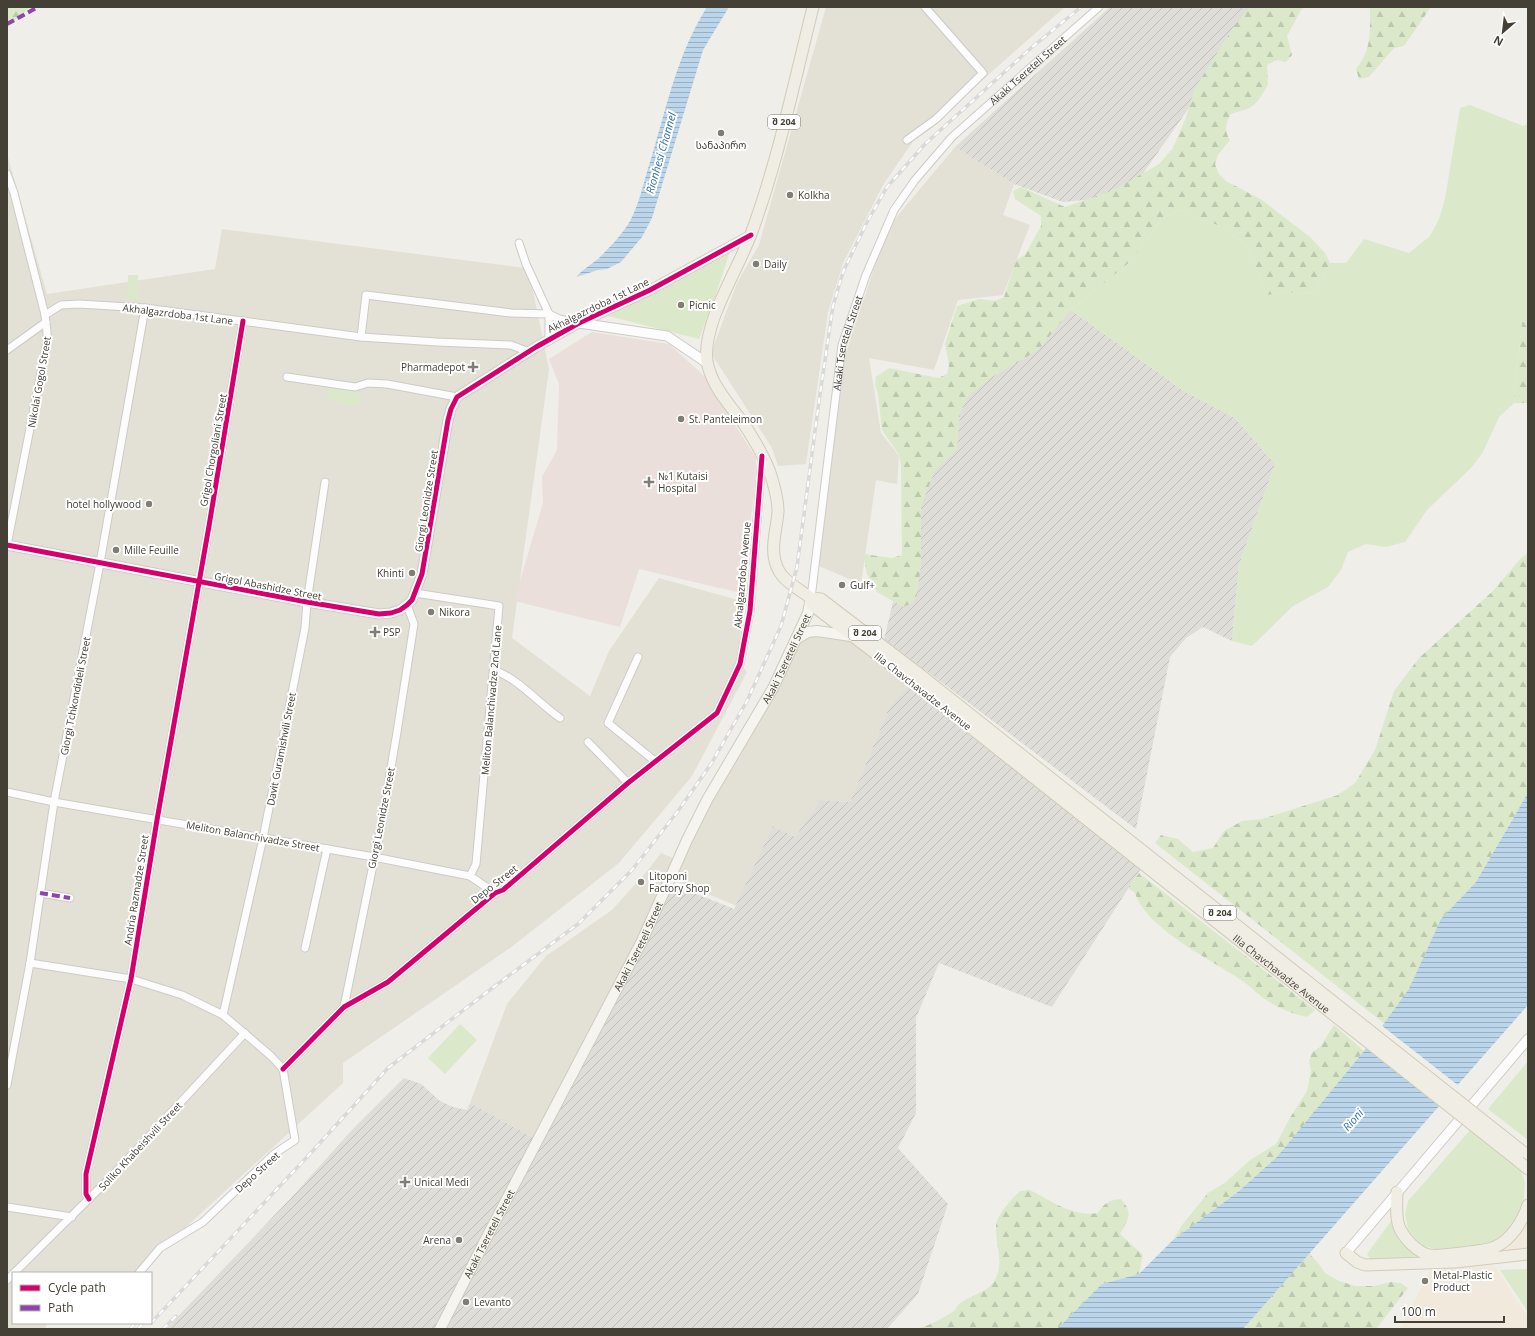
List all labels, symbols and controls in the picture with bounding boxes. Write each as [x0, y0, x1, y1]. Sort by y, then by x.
north arrow [1483, 12, 1523, 52]
street label: Akaki Tsereteli Street [986, 32, 1069, 108]
text: N [1491, 33, 1506, 50]
water label: Rionhesi Channel [642, 110, 679, 195]
road number: შ 204 [768, 115, 800, 129]
marker: სანაპირო [716, 128, 726, 138]
place label: სანაპირო [696, 138, 746, 152]
place label: Kolkha [798, 188, 830, 202]
marker: Kolkha [785, 190, 795, 200]
place label: Daily [764, 257, 788, 271]
marker: Daily [751, 259, 761, 269]
street label: Akhalgazrdoba 1st Lane [545, 274, 651, 336]
street label: Akaki Tsereteli Street [829, 293, 866, 391]
place label: Picnic [689, 298, 716, 312]
street label: Akhalgazrdoba 1st Lane [122, 300, 234, 328]
marker: Picnic [676, 300, 686, 310]
street label: Nikolai Gogol Street [24, 335, 54, 429]
place label: Pharmadepot [401, 360, 465, 374]
marker: Pharmadepot [468, 362, 478, 372]
street label: Grigol Chorgoliani Street [196, 392, 230, 507]
place label: St. Panteleimon [689, 412, 762, 426]
marker: St. Panteleimon [676, 414, 686, 424]
street label: Giorgi Leonidze Street [411, 449, 441, 553]
place label: №1 Kutaisi Hospital [658, 469, 708, 495]
marker: №1 Kutaisi Hospital [643, 476, 655, 488]
place label: hotel hollywood [66, 497, 141, 511]
marker: hotel hollywood [144, 499, 154, 509]
street label: Akhalgazrdoba Avenue [730, 521, 754, 629]
place label: Mille Feuille [124, 543, 179, 557]
marker: Mille Feuille [111, 545, 121, 555]
place label: Khinti [377, 566, 404, 580]
marker: Khinti [407, 568, 417, 578]
street label: Grigol Abashidze Street [213, 569, 323, 603]
place label: Gulf+ [850, 578, 875, 592]
marker: Gulf+ [837, 580, 847, 590]
place label: Nikora [439, 605, 470, 619]
marker: Nikora [426, 607, 436, 617]
street label: Akaki Tsereteli Street [758, 611, 814, 706]
street label: Meliton Balanchivadze 2nd Lane [477, 624, 505, 775]
place label: PSP [383, 625, 401, 639]
road number: შ 204 [849, 626, 881, 640]
marker: PSP [370, 627, 380, 637]
street label: Giorgi Tchkondideli Street [57, 635, 93, 756]
street label: Ilia Chavchavadze Avenue [871, 649, 975, 734]
street label: Davit Guramishvili Street [263, 691, 299, 807]
street label: Giorgi Leonidze Street [364, 766, 398, 870]
street label: Meliton Balanchivadze Street [185, 817, 321, 855]
street label: Andria Razmadze Street [120, 833, 152, 946]
street label: Depo Street [468, 861, 521, 907]
place label: Litoponi Factory Shop [649, 869, 710, 895]
marker: Litoponi Factory Shop [636, 877, 646, 887]
street label: Akaki Tsereteli Street [610, 899, 666, 993]
road number: შ 204 [1204, 906, 1236, 920]
street label: Ilia Chavchavadze Avenue [1230, 931, 1333, 1017]
street label: Soliko Khabeishvili Street [95, 1098, 185, 1193]
water label: Rioni [1339, 1105, 1366, 1134]
street label: Depo Street [232, 1148, 283, 1196]
place label: Unical Medi [414, 1175, 469, 1189]
marker: Unical Medi [399, 1176, 411, 1188]
street label: Akaki Tsereteli Street [460, 1187, 518, 1281]
place label: Arena [423, 1233, 451, 1247]
marker: Arena [454, 1235, 464, 1245]
place label: Metal-Plastic Product [1433, 1268, 1492, 1294]
legend [12, 1272, 152, 1324]
marker: Metal-Plastic Product [1420, 1276, 1430, 1286]
text: Cycle path [48, 1279, 106, 1296]
place label: Levanto [474, 1295, 511, 1309]
marker: Levanto [461, 1297, 471, 1307]
scale bar [1395, 1298, 1504, 1324]
text: Path [48, 1299, 74, 1316]
text: 100 m [1401, 1303, 1436, 1320]

